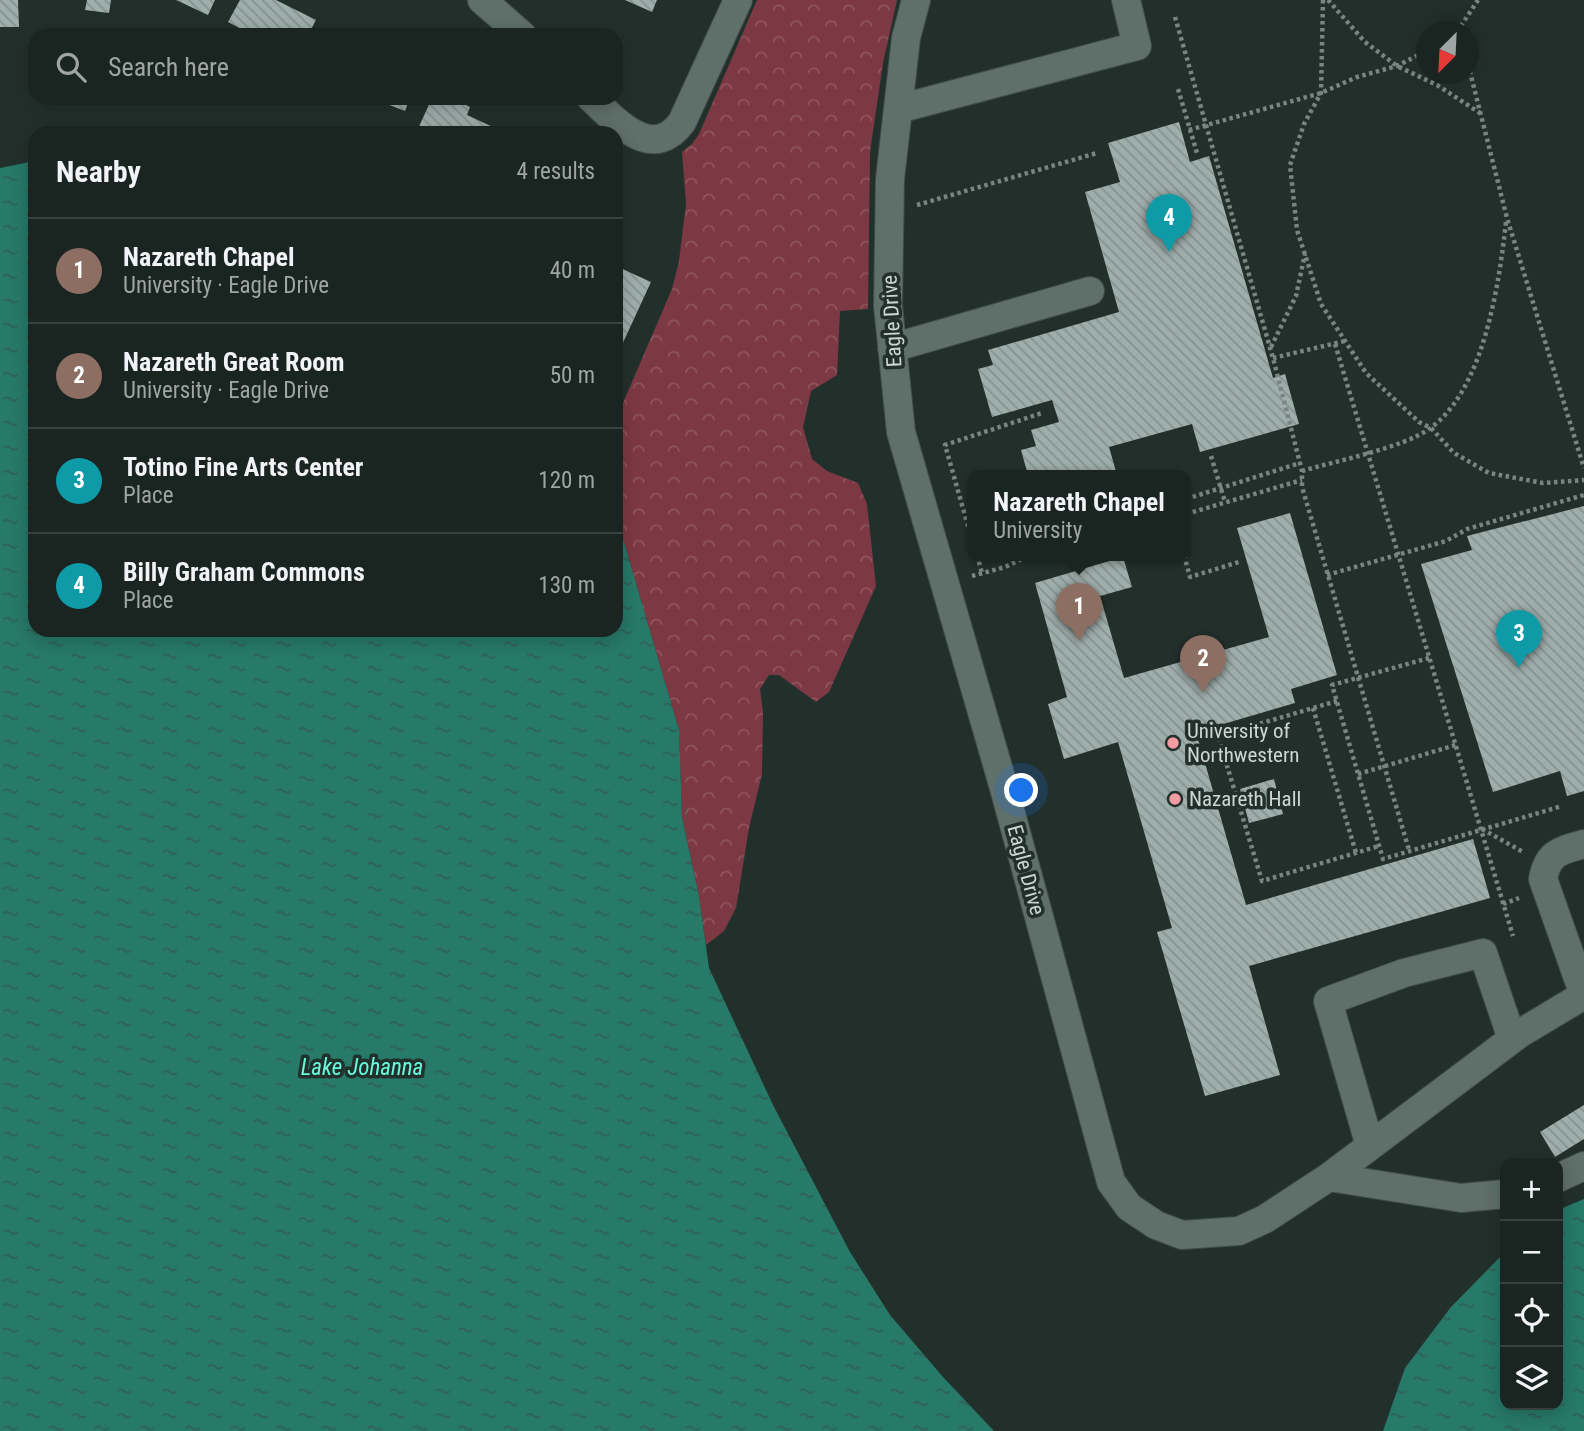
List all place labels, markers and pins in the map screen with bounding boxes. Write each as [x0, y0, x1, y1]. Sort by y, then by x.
pin: 4 [1146, 194, 1192, 252]
pin: 1 [1056, 583, 1102, 641]
pin: 3 [1496, 610, 1542, 668]
pin: 2 [1180, 635, 1226, 693]
place label: University of Northwestern [1187, 719, 1300, 767]
marker: University of Northwestern [1165, 735, 1181, 751]
place label: Nazareth Hall [1189, 787, 1301, 811]
marker: Nazareth Hall [1167, 791, 1183, 807]

